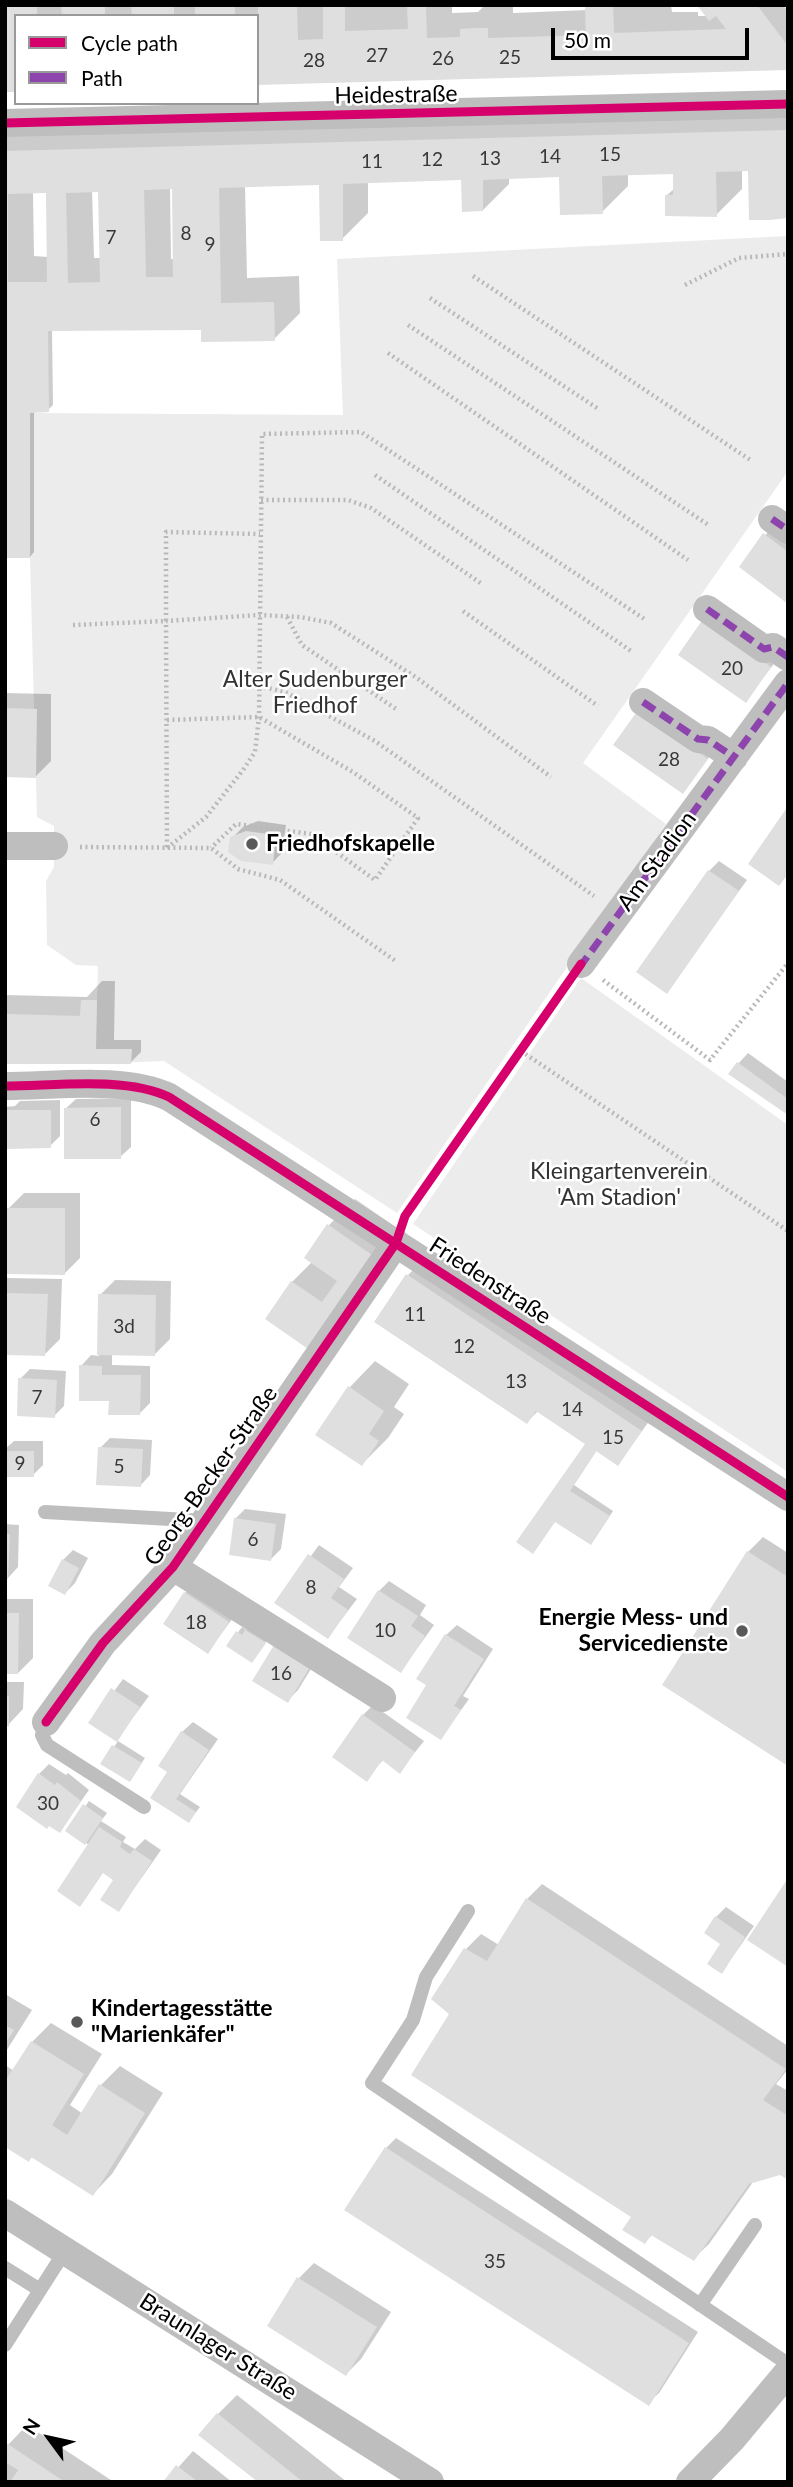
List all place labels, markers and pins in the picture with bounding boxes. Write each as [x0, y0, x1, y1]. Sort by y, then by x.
place label: Friedhofskapelle [266, 830, 435, 858]
marker: Friedhofskapelle [244, 836, 260, 852]
place label: Energie Mess- und Servicedienste [538, 1604, 728, 1658]
marker: Energie Mess- und Servicedienste [734, 1623, 750, 1639]
place label: Kindertagesstätte "Marienkäfer" [91, 1995, 273, 2049]
marker: Kindertagesstätte "Marienkäfer" [69, 2014, 85, 2030]

